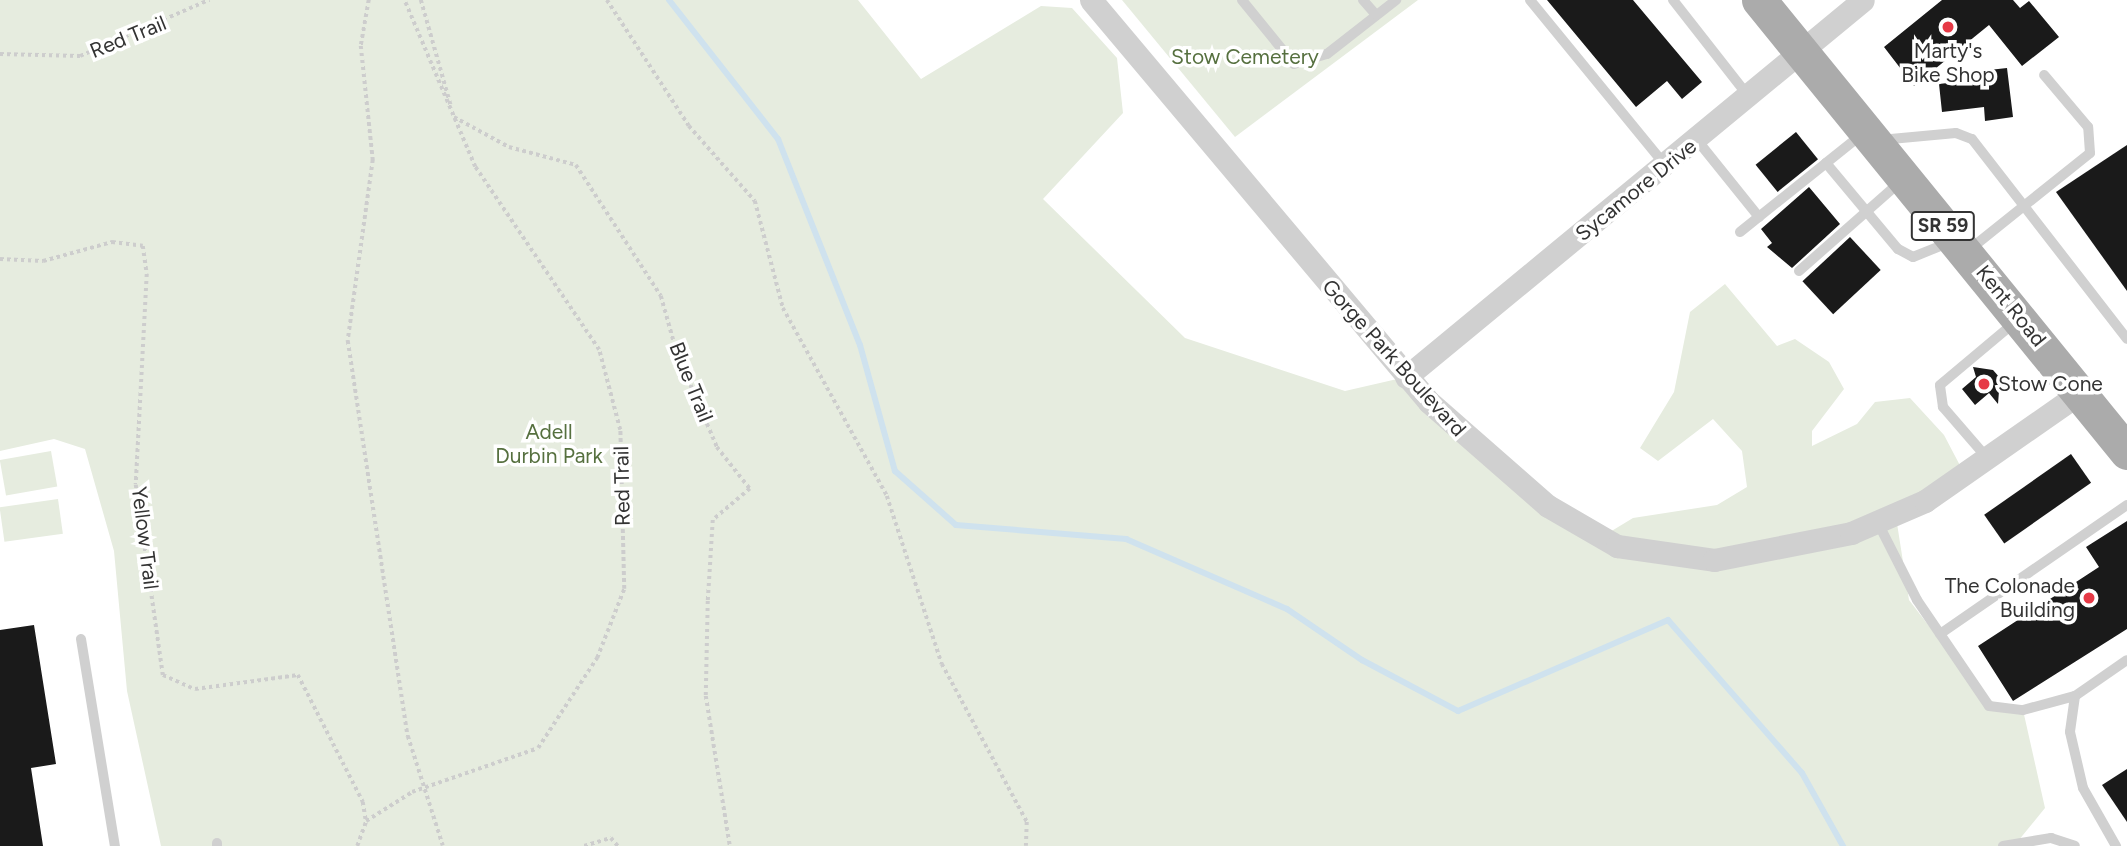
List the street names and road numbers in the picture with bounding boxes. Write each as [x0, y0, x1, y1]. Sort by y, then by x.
street label: Red Trail [86, 10, 170, 64]
street label: Sycamore Drive [1571, 134, 1701, 246]
road number: SR 59 [1910, 210, 1976, 242]
street label: Kent Road [1971, 260, 2051, 352]
street label: Gorge Park Boulevard [1317, 274, 1471, 442]
street label: Blue Trail [664, 338, 718, 426]
street label: Red Trail [609, 446, 635, 526]
street label: Yellow Trail [126, 485, 164, 591]

